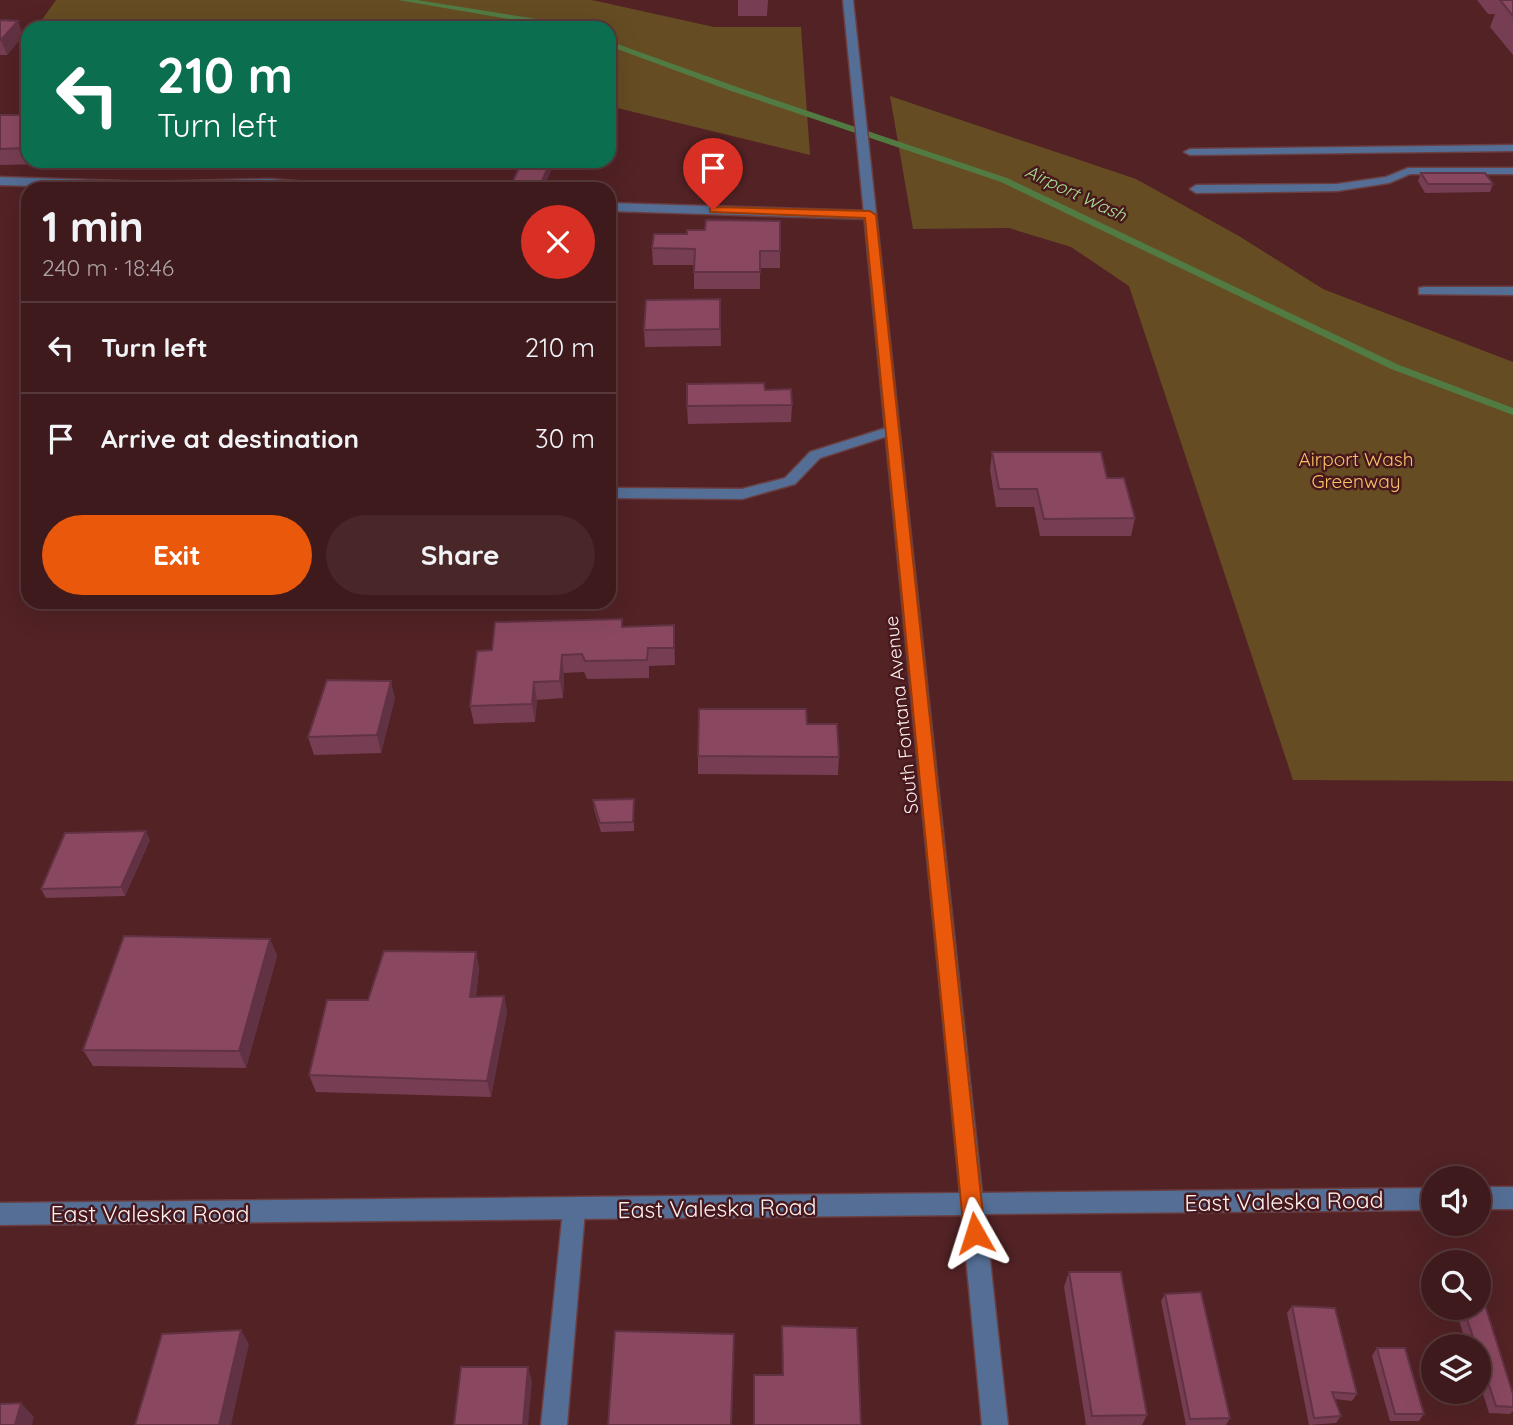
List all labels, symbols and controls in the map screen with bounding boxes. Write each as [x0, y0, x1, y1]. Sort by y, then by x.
text: 210 m [157, 44, 293, 105]
icon: left [42, 49, 133, 140]
text: Turn left [157, 105, 278, 145]
pin [683, 138, 743, 210]
icon: arrive [694, 149, 732, 187]
water label: Airport Wash [1022, 160, 1131, 227]
text: 1 min [42, 200, 144, 253]
button: close [521, 205, 595, 279]
text: 240 m · 18:46 [42, 253, 174, 282]
icon: left [42, 329, 80, 367]
text: Turn left [101, 331, 208, 364]
text: 210 m [525, 331, 595, 364]
icon: arrive [42, 420, 80, 458]
text: Arrive at destination [101, 422, 359, 455]
text: 30 m [535, 422, 595, 455]
park label: Airport Wash Greenway [1298, 447, 1414, 493]
button: Exit [42, 515, 312, 595]
button: Share [326, 515, 595, 595]
street label: South Fontana Avenue [879, 615, 923, 815]
map controls [1421, 1166, 1491, 1404]
button: sound [1421, 1166, 1491, 1236]
street label: East Valeska Road [1184, 1185, 1384, 1217]
street label: East Valeska Road [617, 1192, 817, 1224]
position arrow [938, 1196, 1012, 1270]
street label: East Valeska Road [50, 1199, 250, 1228]
button: search [1421, 1250, 1491, 1320]
button: layers [1421, 1334, 1491, 1404]

